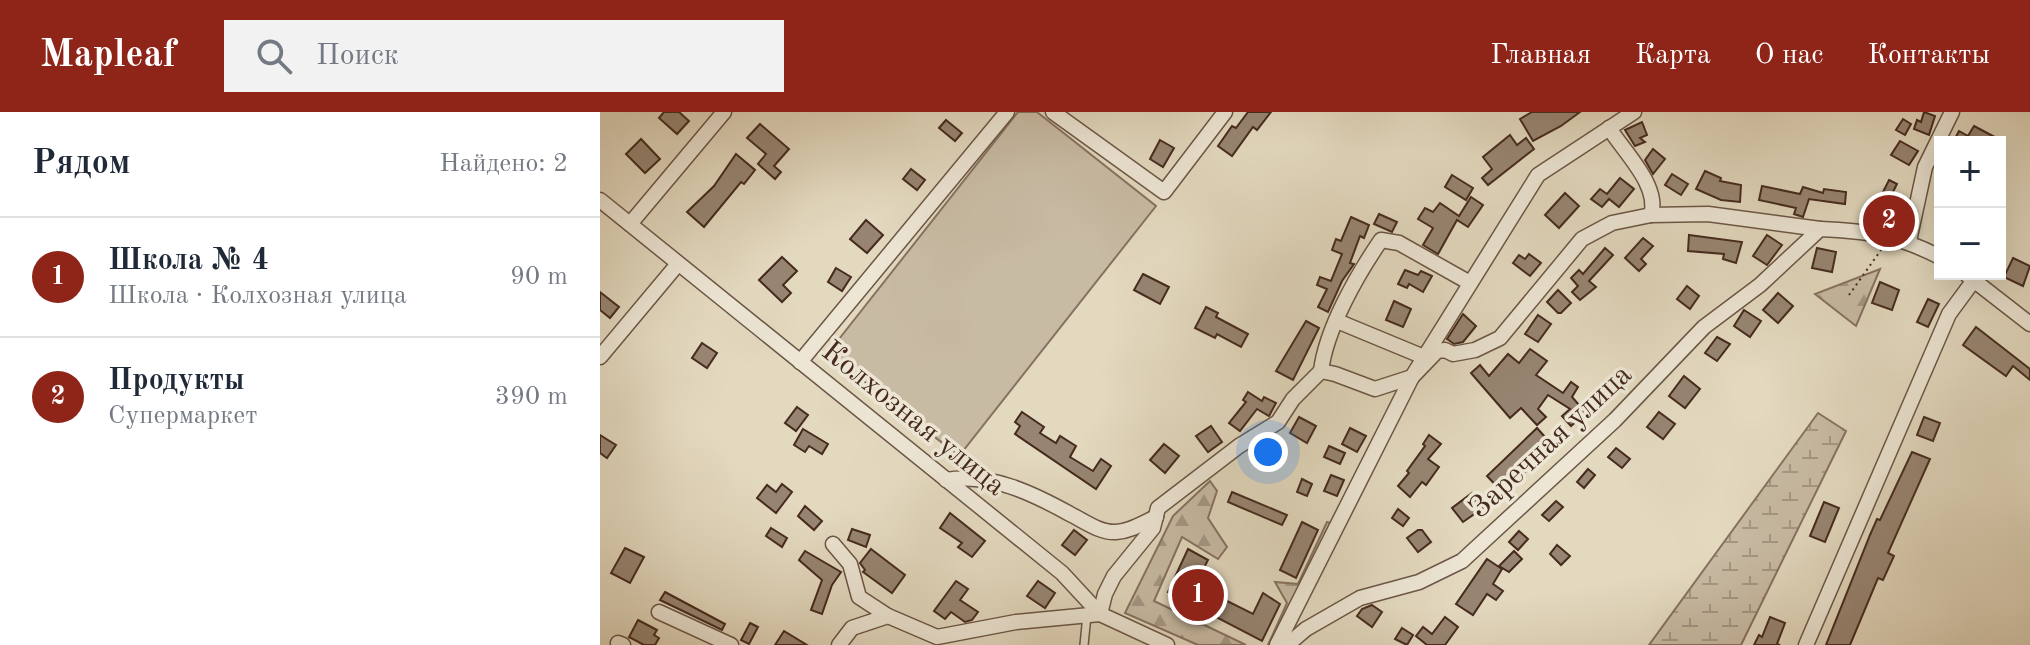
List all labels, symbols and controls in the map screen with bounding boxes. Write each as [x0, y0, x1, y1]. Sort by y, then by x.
search box [224, 20, 784, 92]
icon: search [252, 34, 296, 78]
text: Mapleaf [40, 37, 176, 75]
text: Поиск [316, 41, 399, 71]
text: Главная [1490, 42, 1591, 70]
text: Карта [1635, 42, 1711, 70]
text: О нас [1755, 42, 1824, 70]
text: Контакты [1868, 42, 1990, 70]
map controls [1934, 136, 2006, 280]
button: + [1934, 136, 2006, 208]
text: Рядом [32, 147, 131, 181]
text: Найдено: 2 [439, 151, 568, 177]
pin: 2 [1863, 191, 1915, 251]
button: − [1934, 208, 2006, 280]
text: Школа № 4 [108, 246, 269, 276]
text: 1 [50, 264, 66, 290]
text: 90 m [510, 264, 568, 290]
text: Школа · Колхозная улица [108, 283, 407, 309]
street label: Колхозная улица [815, 336, 1011, 502]
street label: Заречная улица [1464, 359, 1638, 525]
text: Продукты [108, 366, 245, 396]
text: 2 [50, 384, 66, 410]
text: 390 m [495, 384, 568, 410]
text: Супермаркет [108, 403, 257, 429]
your location [1248, 432, 1288, 472]
pin: 1 [1172, 565, 1224, 625]

